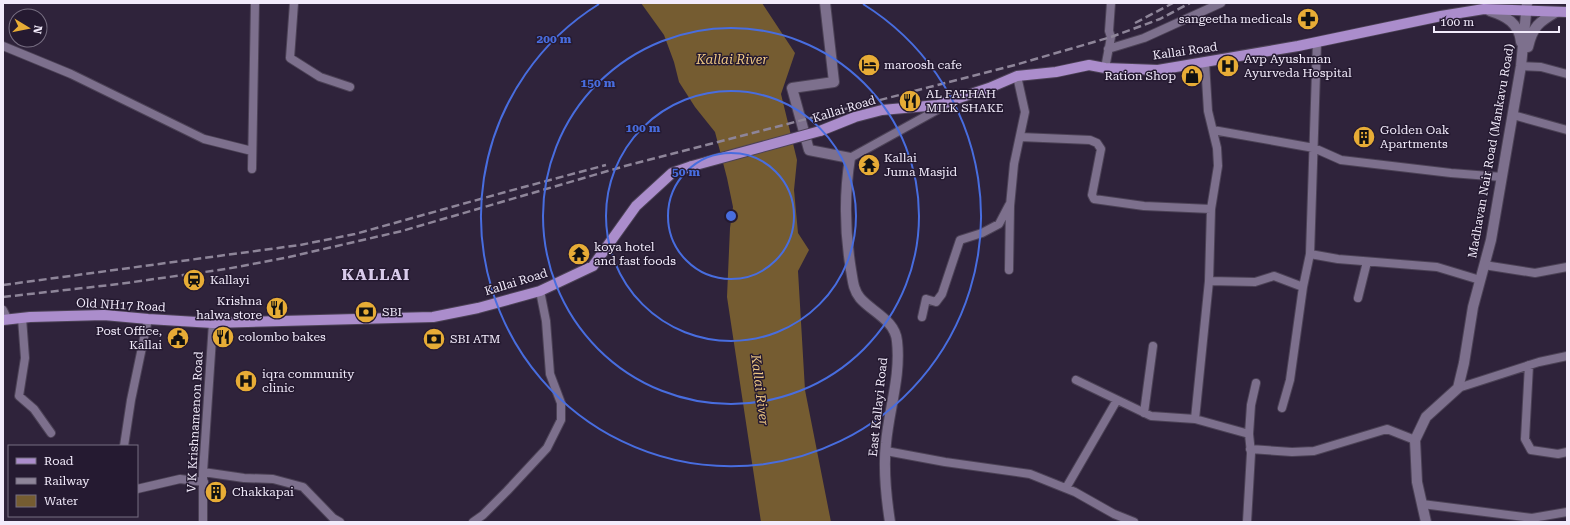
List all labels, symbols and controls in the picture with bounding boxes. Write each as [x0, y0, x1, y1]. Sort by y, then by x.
pharmacy icon: sangeetha medicals [1295, 6, 1321, 32]
north arrow [8, 8, 48, 48]
scale bar [1434, 8, 1559, 34]
place label: sangeetha medicals [1179, 12, 1292, 26]
text: 100 m [1440, 15, 1474, 29]
text: N [30, 24, 44, 35]
text: 200 m [537, 32, 572, 46]
street label: Kallai Road [1152, 39, 1219, 62]
street label: Madhavan Nair Road (Mankavu Road) [1465, 43, 1517, 259]
water label: Kallai River [695, 52, 768, 67]
hotel icon: maroosh cafe [856, 52, 882, 78]
place label: Avp Ayushman Ayurveda Hospital [1244, 52, 1352, 80]
hospital icon: Avp Ayushman Ayurveda Hospital [1215, 53, 1241, 79]
place label: maroosh cafe [884, 58, 962, 72]
shop icon: Ration Shop [1179, 63, 1205, 89]
place label: Ration Shop [1105, 69, 1176, 83]
text: 150 m [581, 76, 616, 90]
place label: AL FATHAH MILK SHAKE [926, 87, 1003, 115]
restaurant icon: AL FATHAH MILK SHAKE [897, 88, 923, 114]
street label: Kallai Road [811, 93, 878, 125]
text: 100 m [626, 121, 661, 135]
place label: Golden Oak Apartments [1380, 123, 1450, 151]
building icon: Golden Oak Apartments [1351, 124, 1377, 150]
place label: Kallai Juma Masjid [884, 151, 957, 179]
temple icon: Kallai Juma Masjid [856, 152, 882, 178]
text: 50 m [672, 165, 700, 179]
centre of rings [724, 209, 738, 223]
place label: koya hotel and fast foods [594, 240, 676, 268]
temple icon: koya hotel and fast foods [566, 241, 592, 267]
district label: KALLAI [342, 265, 410, 284]
street label: Kallai Road [483, 266, 550, 298]
station icon: Kallayi [181, 267, 207, 293]
place label: Kallayi [210, 273, 250, 287]
place label: Krishna halwa store [196, 294, 262, 322]
restaurant icon: Krishna halwa store [264, 295, 290, 321]
street label: Old NH17 Road [76, 296, 166, 314]
bank icon: SBI [353, 299, 379, 325]
place label: SBI [382, 305, 402, 319]
place label: Post Office, Kallai [96, 324, 162, 352]
restaurant icon: colombo bakes [210, 324, 236, 350]
public building icon: Post Office, Kallai [165, 325, 191, 351]
bank icon: SBI ATM [421, 326, 447, 352]
place label: colombo bakes [238, 330, 326, 344]
place label: SBI ATM [450, 332, 500, 346]
street label: V K Krishnamenon Road [184, 351, 206, 493]
water label: Kallai River [748, 353, 772, 427]
street label: East Kallayi Road [866, 356, 890, 457]
place label: iqra community clinic [262, 367, 355, 395]
hospital icon: iqra community clinic [233, 368, 259, 394]
legend [8, 445, 138, 517]
text: Road [44, 454, 74, 468]
text: Railway [44, 474, 90, 488]
building icon: Chakkapai [203, 479, 229, 505]
place label: Chakkapai [232, 485, 294, 499]
text: Water [44, 494, 78, 508]

